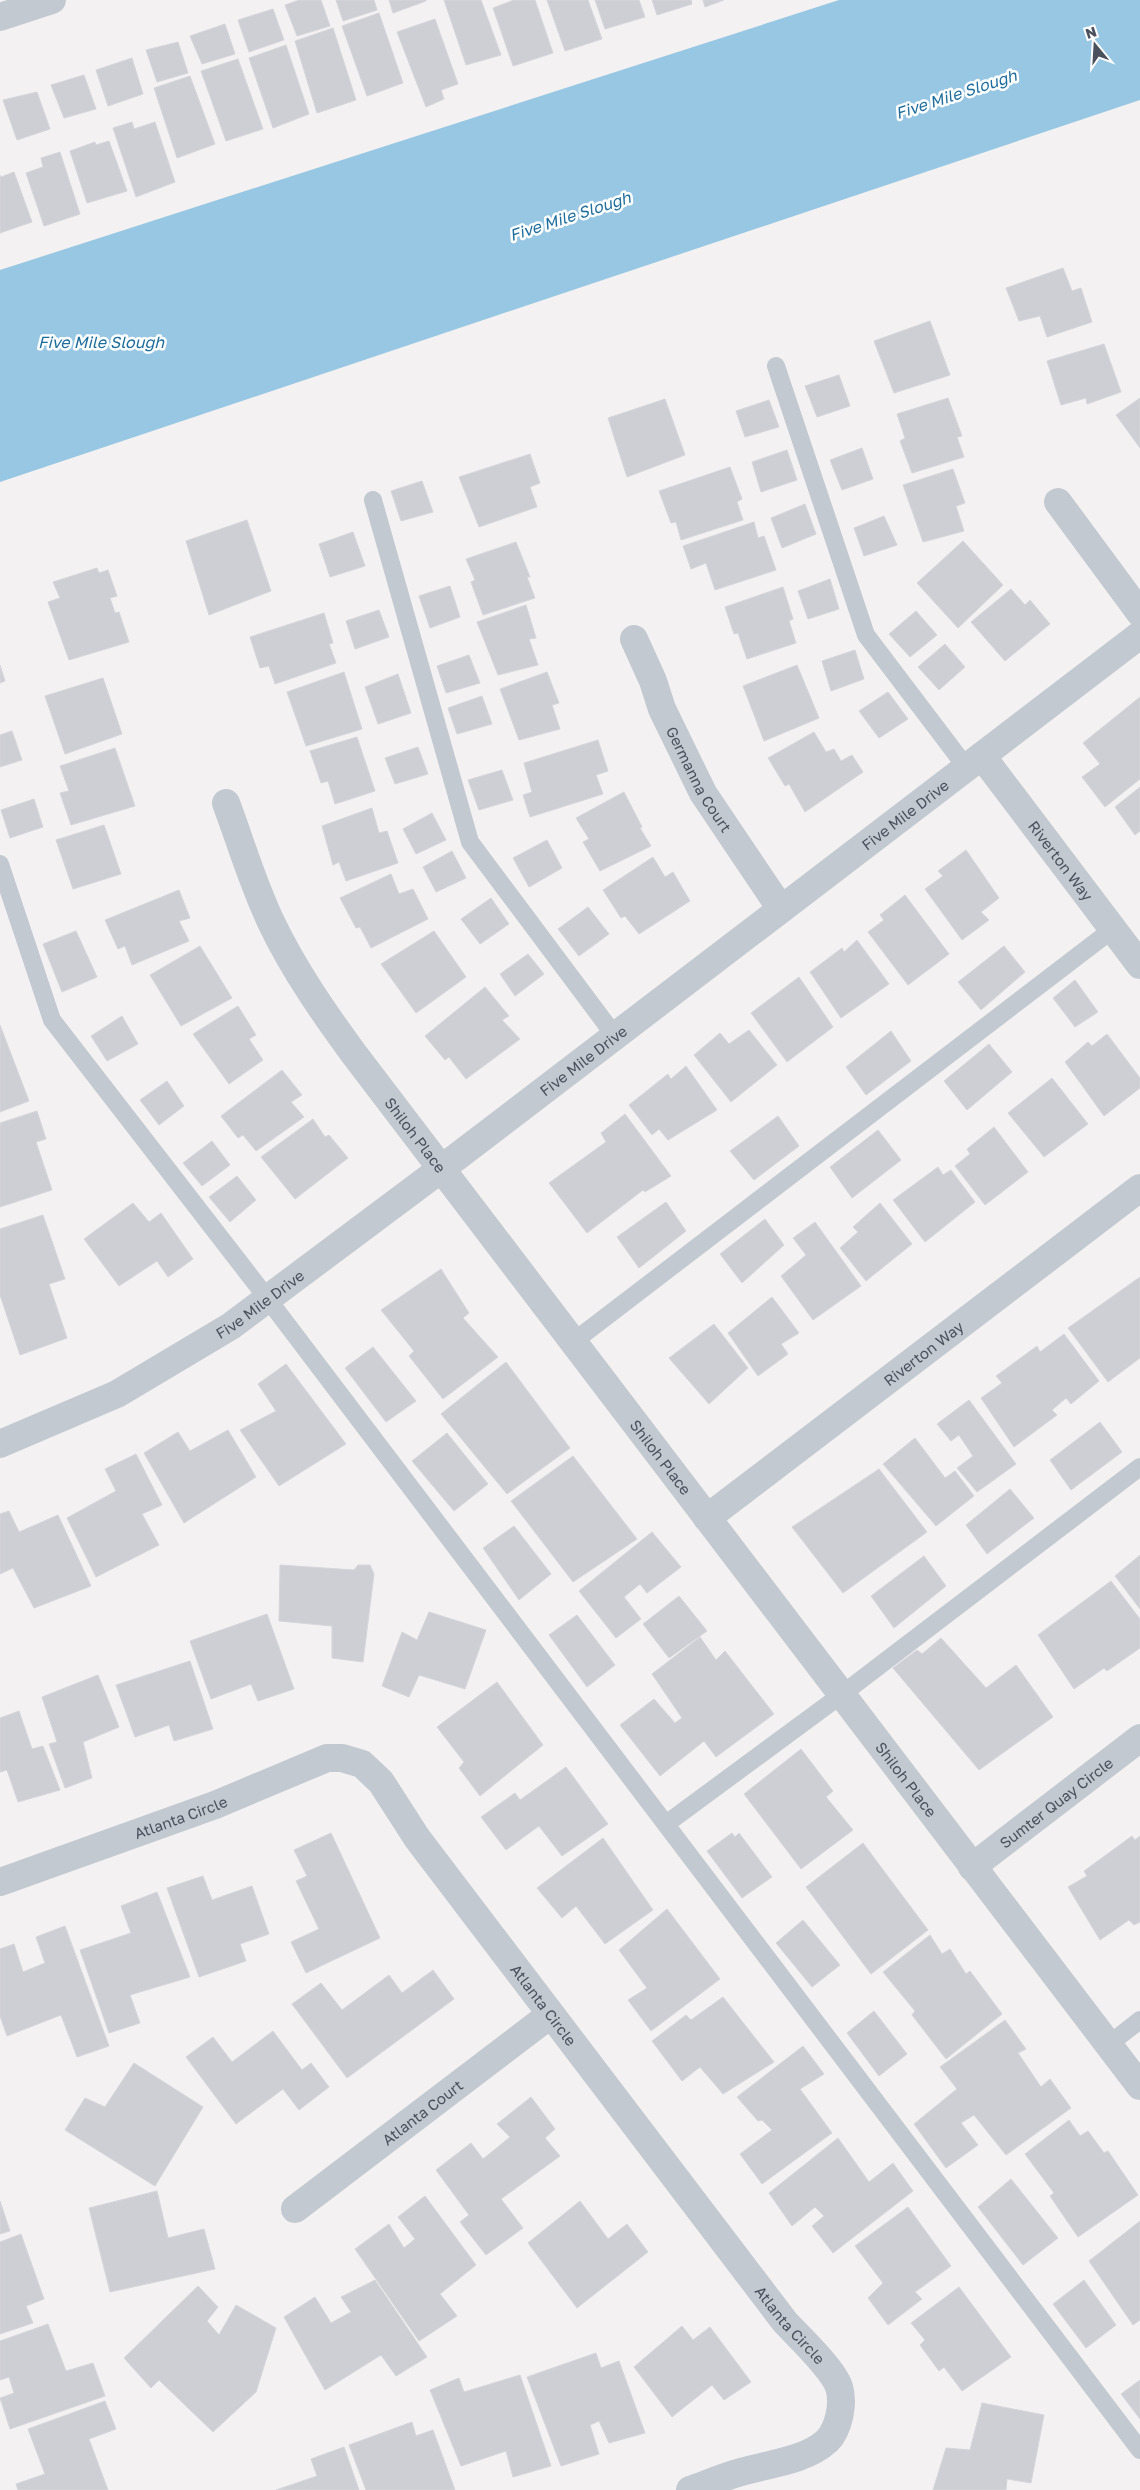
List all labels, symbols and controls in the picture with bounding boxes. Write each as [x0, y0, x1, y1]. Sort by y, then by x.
north arrow [1070, 20, 1120, 70]
text: N [1083, 22, 1099, 42]
water label: Five Mile Slough [893, 65, 1020, 123]
water label: Five Mile Slough [507, 187, 634, 245]
water label: Five Mile Slough [38, 332, 165, 352]
street label: Germanna Court [663, 723, 736, 835]
street label: Five Mile Drive [858, 775, 952, 854]
street label: Riverton Way [1025, 817, 1097, 905]
street label: Five Mile Drive [536, 1021, 630, 1099]
street label: Shiloh Place [381, 1094, 450, 1176]
street label: Five Mile Drive [212, 1266, 307, 1342]
street label: Riverton Way [880, 1317, 967, 1389]
street label: Shiloh Place [627, 1416, 695, 1498]
street label: Shiloh Place [872, 1738, 941, 1821]
street label: Sumter Quay Circle [996, 1753, 1117, 1852]
street label: Atlanta Circle [132, 1792, 230, 1842]
street label: Atlanta Circle [507, 1961, 581, 2049]
street label: Atlanta Court [378, 2076, 466, 2149]
street label: Atlanta Circle [752, 2282, 829, 2368]

